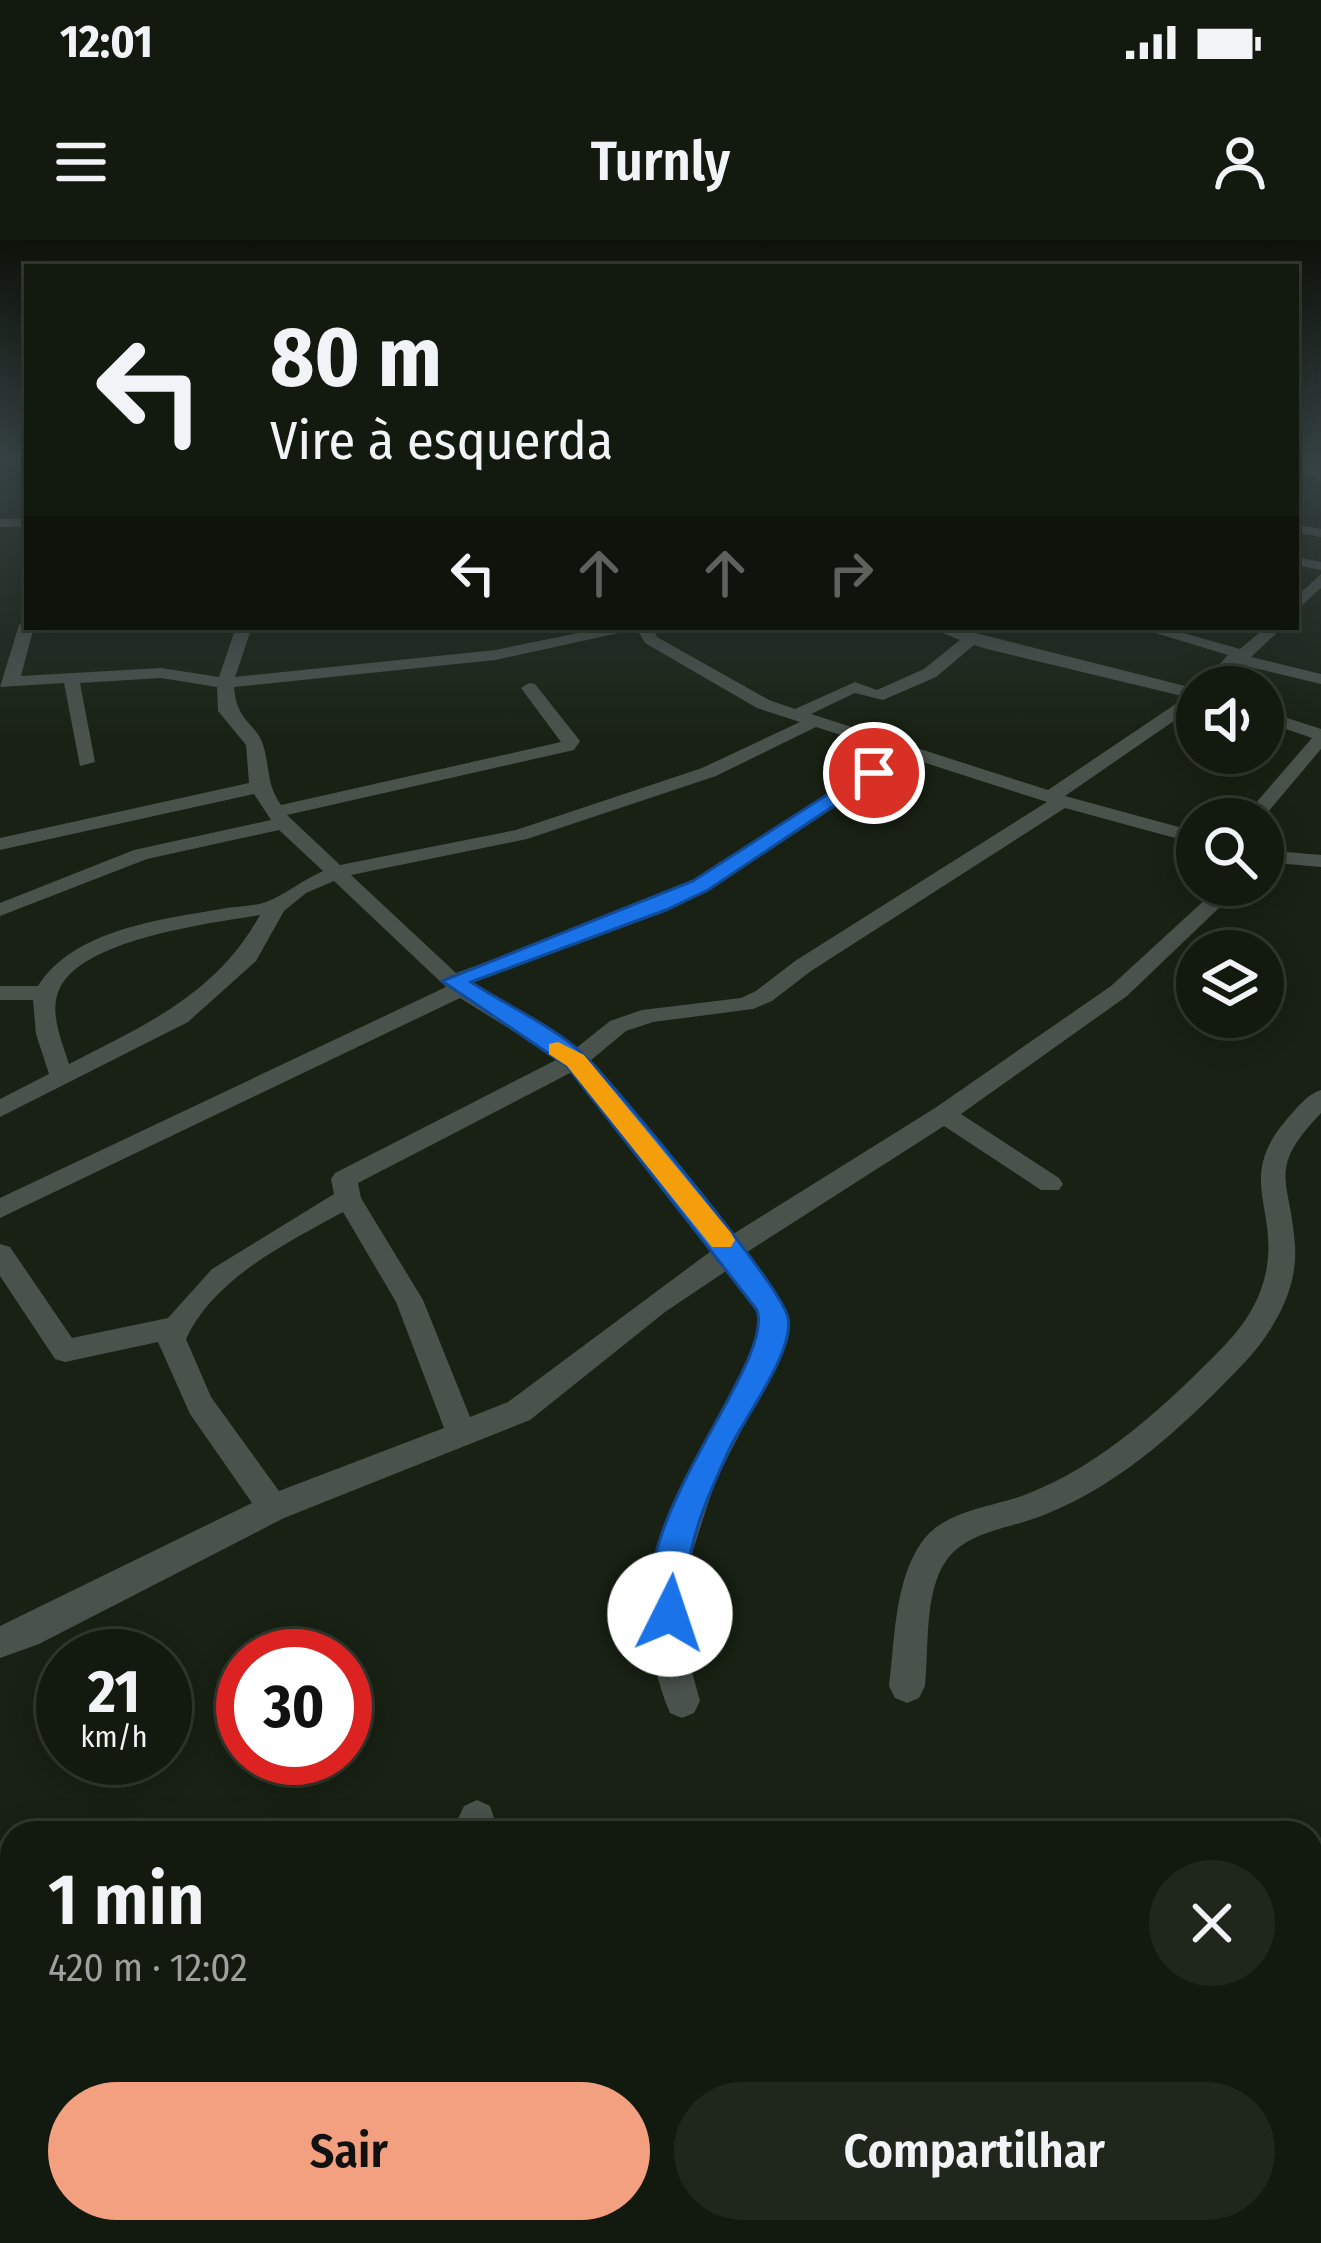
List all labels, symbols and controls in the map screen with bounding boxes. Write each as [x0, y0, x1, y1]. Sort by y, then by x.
text: 12:01 [60, 15, 153, 69]
icon: menu [48, 129, 114, 195]
icon: person [1207, 129, 1273, 195]
text: Turnly [591, 130, 730, 194]
text: 80 m [270, 307, 442, 408]
icon: left [72, 312, 228, 468]
text: Vire à esquerda [270, 409, 613, 473]
icon: left [440, 540, 506, 606]
icon: ahead [566, 540, 632, 606]
icon: ahead [692, 540, 758, 606]
icon: right [818, 540, 884, 606]
map controls [1176, 666, 1284, 1038]
button: sound [1176, 666, 1284, 774]
pin [823, 722, 925, 824]
icon: arrive [841, 740, 907, 806]
button: search [1176, 798, 1284, 906]
button: layers [1176, 930, 1284, 1038]
position arrow [607, 1551, 733, 1677]
speed limit sign: 30 [216, 1629, 372, 1785]
text: 21 [88, 1656, 140, 1728]
text: km/h [81, 1719, 147, 1755]
text: 1 min [48, 1857, 205, 1943]
button: close [1149, 1860, 1275, 1986]
text: 420 m · 12:02 [48, 1945, 247, 1991]
button: Sair [48, 2082, 650, 2220]
button: Compartilhar [674, 2082, 1275, 2220]

